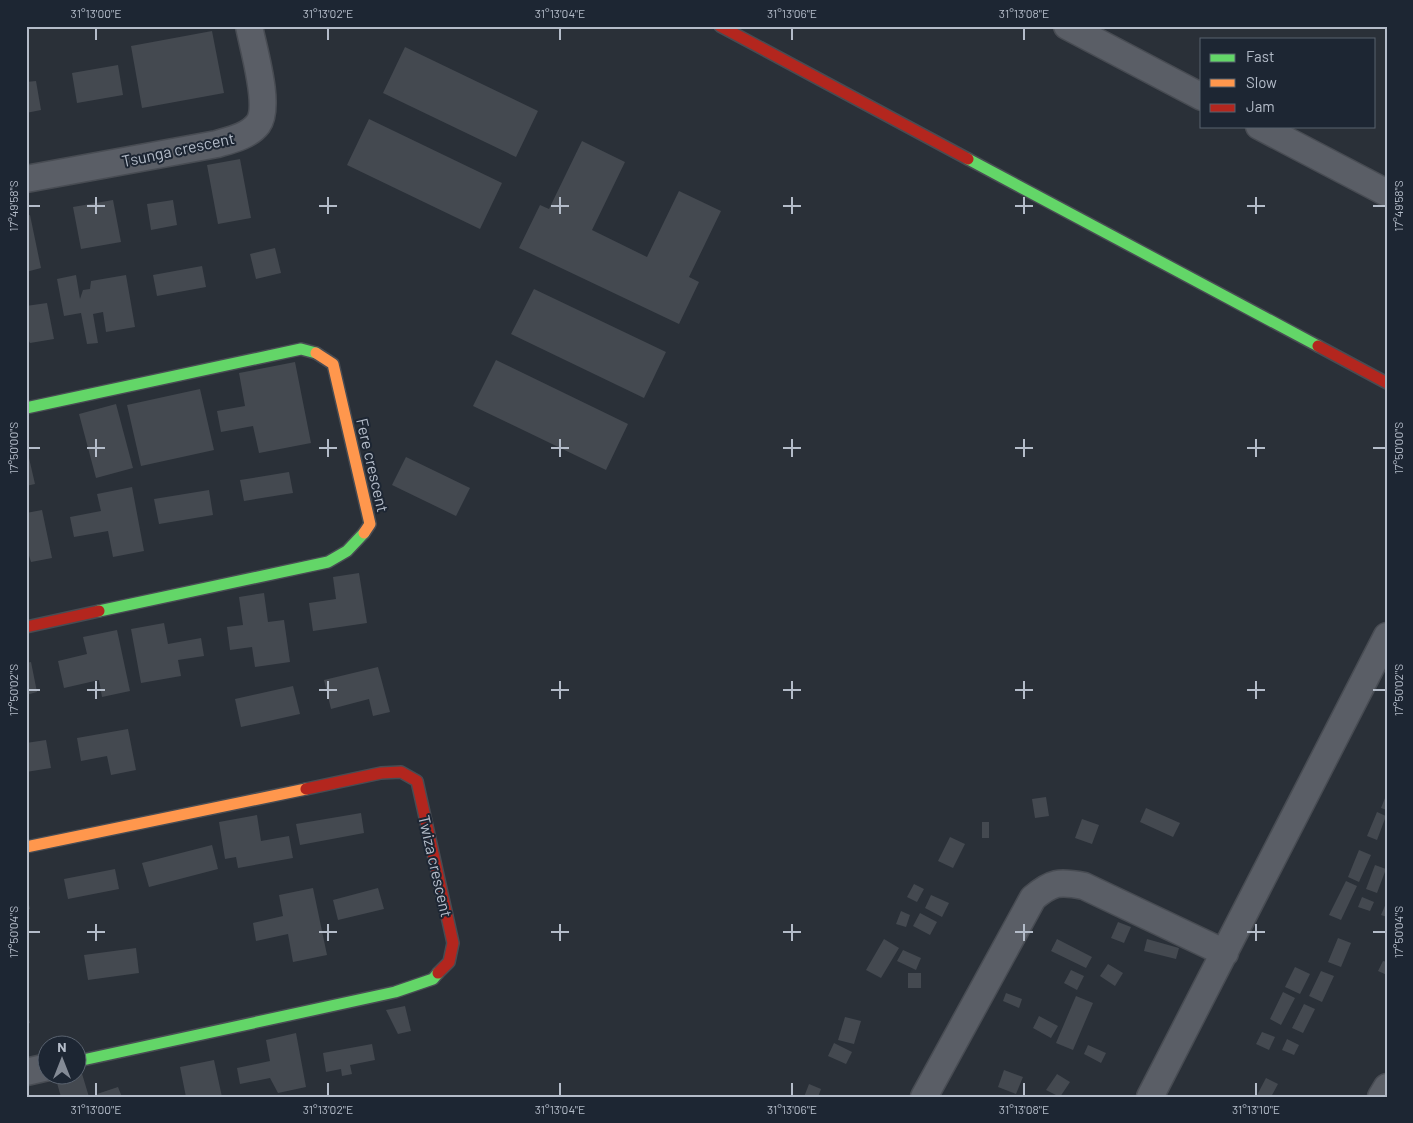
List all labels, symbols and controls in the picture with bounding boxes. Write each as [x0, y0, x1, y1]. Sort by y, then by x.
text: 31°13'00"E [71, 6, 121, 20]
text: 31°13'02"E [303, 6, 353, 20]
text: 31°13'04"E [535, 6, 585, 20]
text: 31°13'06"E [767, 6, 817, 20]
text: 31°13'08"E [999, 6, 1049, 20]
legend [1200, 38, 1376, 128]
text: Fast [1246, 47, 1274, 65]
text: Slow [1246, 73, 1277, 91]
text: Jam [1246, 97, 1275, 115]
street label: Tsunga crescent [120, 128, 236, 170]
text: 17°49'58"S [6, 180, 20, 232]
text: 17°49'58"S [1391, 180, 1405, 232]
street label: Fere crescent [353, 416, 393, 514]
text: 17°50'00"S [6, 422, 20, 474]
text: 17°50'00"S [1391, 422, 1405, 474]
text: 17°50'02"S [6, 664, 20, 716]
text: 17°50'02"S [1391, 664, 1405, 716]
street label: Twiza crescent [415, 813, 457, 919]
text: 17°50'04"S [6, 906, 20, 958]
text: 17°50'04"S [1391, 906, 1405, 958]
north arrow [38, 1036, 88, 1086]
text: N [57, 1038, 67, 1055]
text: 31°13'00"E [71, 1102, 121, 1116]
text: 31°13'02"E [303, 1102, 353, 1116]
text: 31°13'04"E [535, 1102, 585, 1116]
text: 31°13'06"E [767, 1102, 817, 1116]
text: 31°13'08"E [999, 1102, 1049, 1116]
text: 31°13'10"E [1232, 1102, 1280, 1116]

